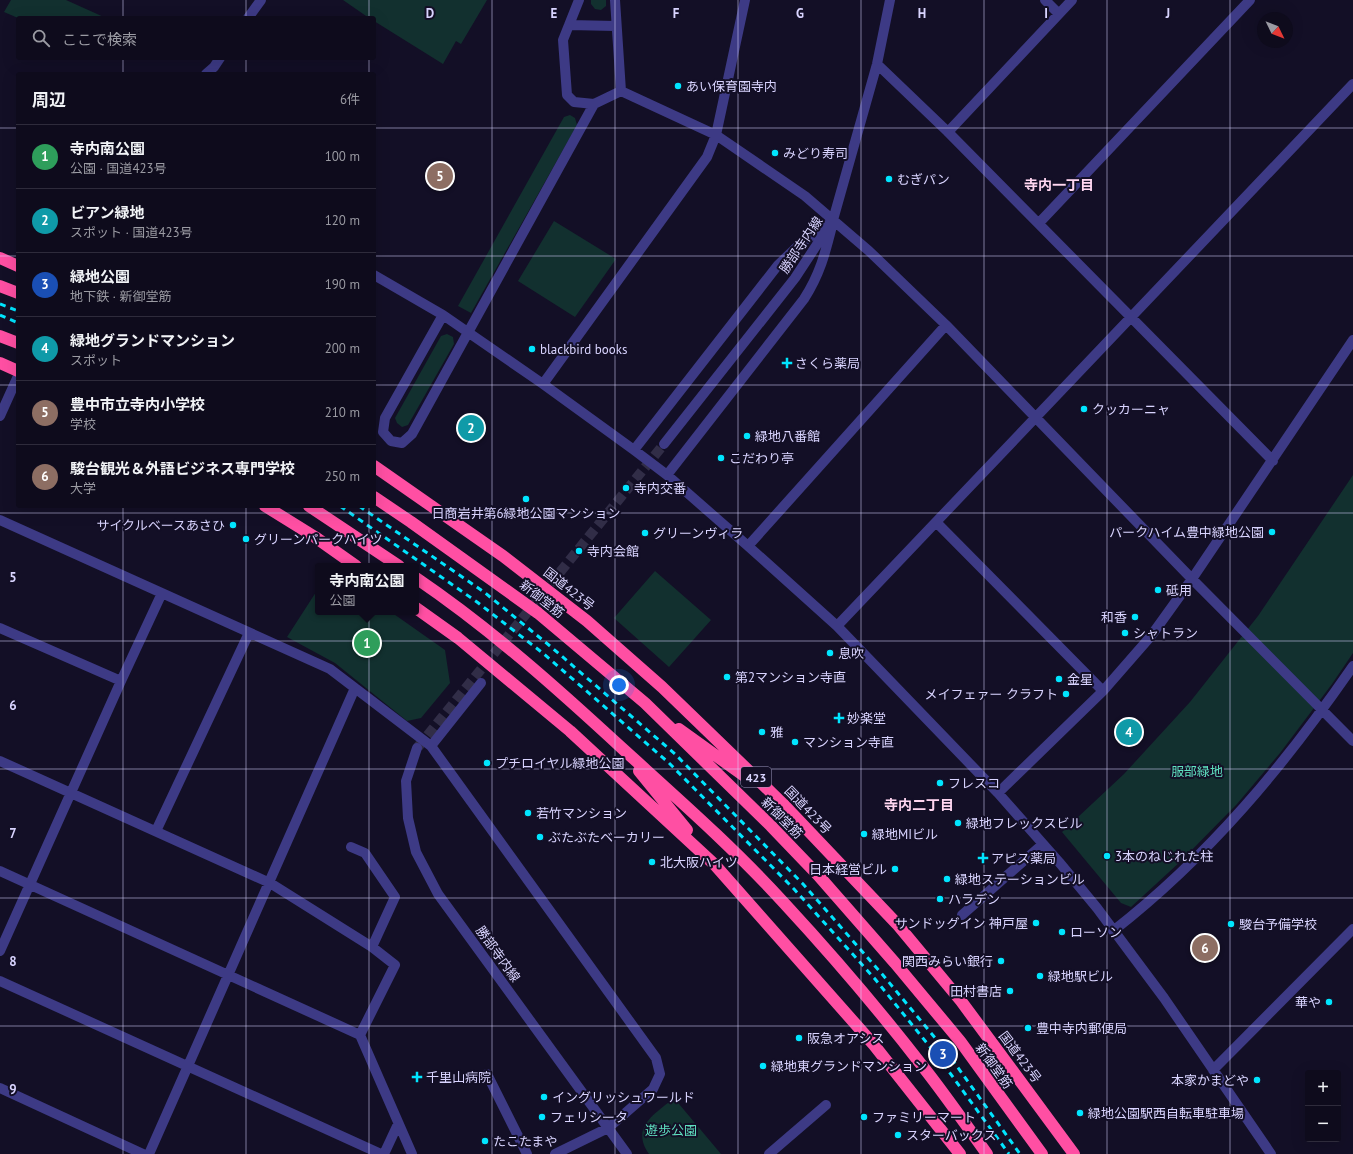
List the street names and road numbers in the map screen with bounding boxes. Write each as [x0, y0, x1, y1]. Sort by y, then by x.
street label: 勝部寺内線 [776, 213, 826, 277]
street label: 国道423号 [540, 564, 598, 614]
street label: 新御堂筋 [516, 576, 568, 622]
road number: 423 [741, 767, 771, 787]
street label: 国道423号 [781, 782, 835, 838]
street label: 新御堂筋 [758, 794, 806, 842]
street label: 勝部寺内線 [472, 923, 524, 985]
street label: 国道423号 [995, 1028, 1045, 1086]
street label: 新御堂筋 [972, 1040, 1016, 1092]

